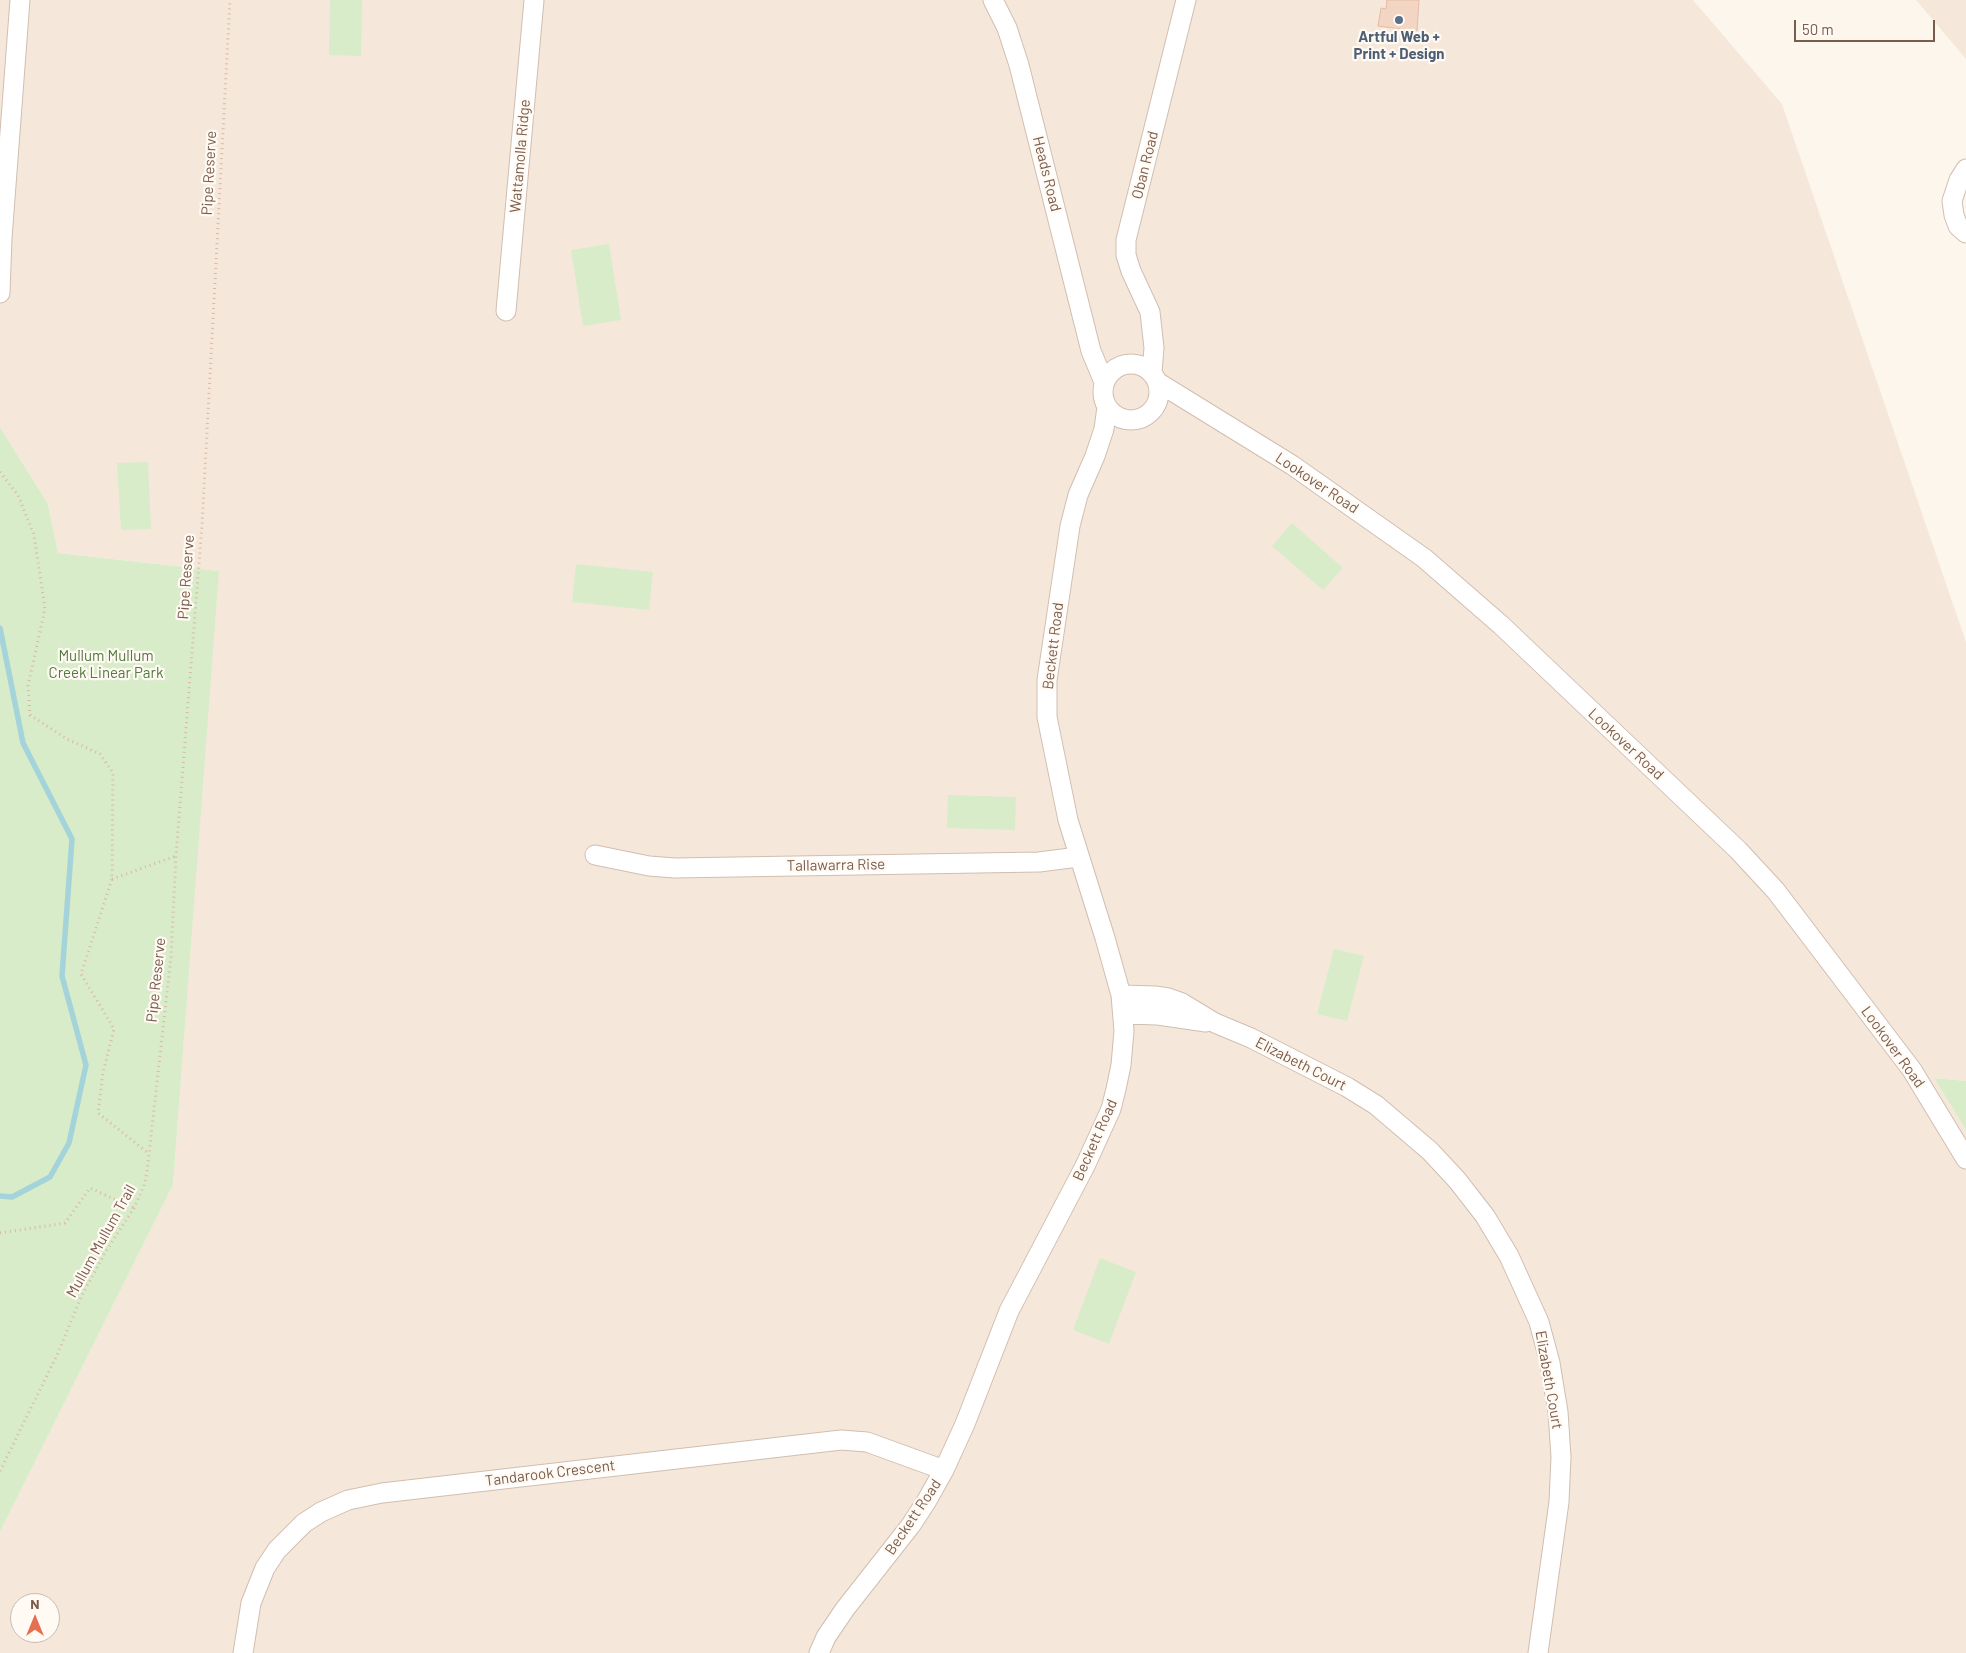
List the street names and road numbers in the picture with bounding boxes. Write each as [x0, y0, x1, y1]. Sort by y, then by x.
street label: Wattamolla Ridge [506, 98, 534, 214]
street label: Oban Road [1128, 129, 1162, 201]
street label: Pipe Reserve [198, 130, 220, 216]
street label: Heads Road [1029, 134, 1065, 214]
street label: Lookover Road [1272, 449, 1362, 517]
street label: Pipe Reserve [174, 534, 198, 620]
street label: Beckett Road [1039, 602, 1067, 690]
street label: Lookover Road [1585, 705, 1667, 783]
street label: Tallawarra Rise [787, 855, 885, 875]
street label: Pipe Reserve [143, 937, 169, 1023]
street label: Lookover Road [1857, 1003, 1929, 1091]
street label: Elizabeth Court [1253, 1033, 1349, 1095]
street label: Beckett Road [1069, 1096, 1121, 1184]
street label: Mullum Mullum Trail [63, 1181, 139, 1301]
street label: Elizabeth Court [1531, 1329, 1567, 1431]
street label: Tandarook Crescent [484, 1456, 616, 1490]
street label: Beckett Road [881, 1476, 945, 1558]

